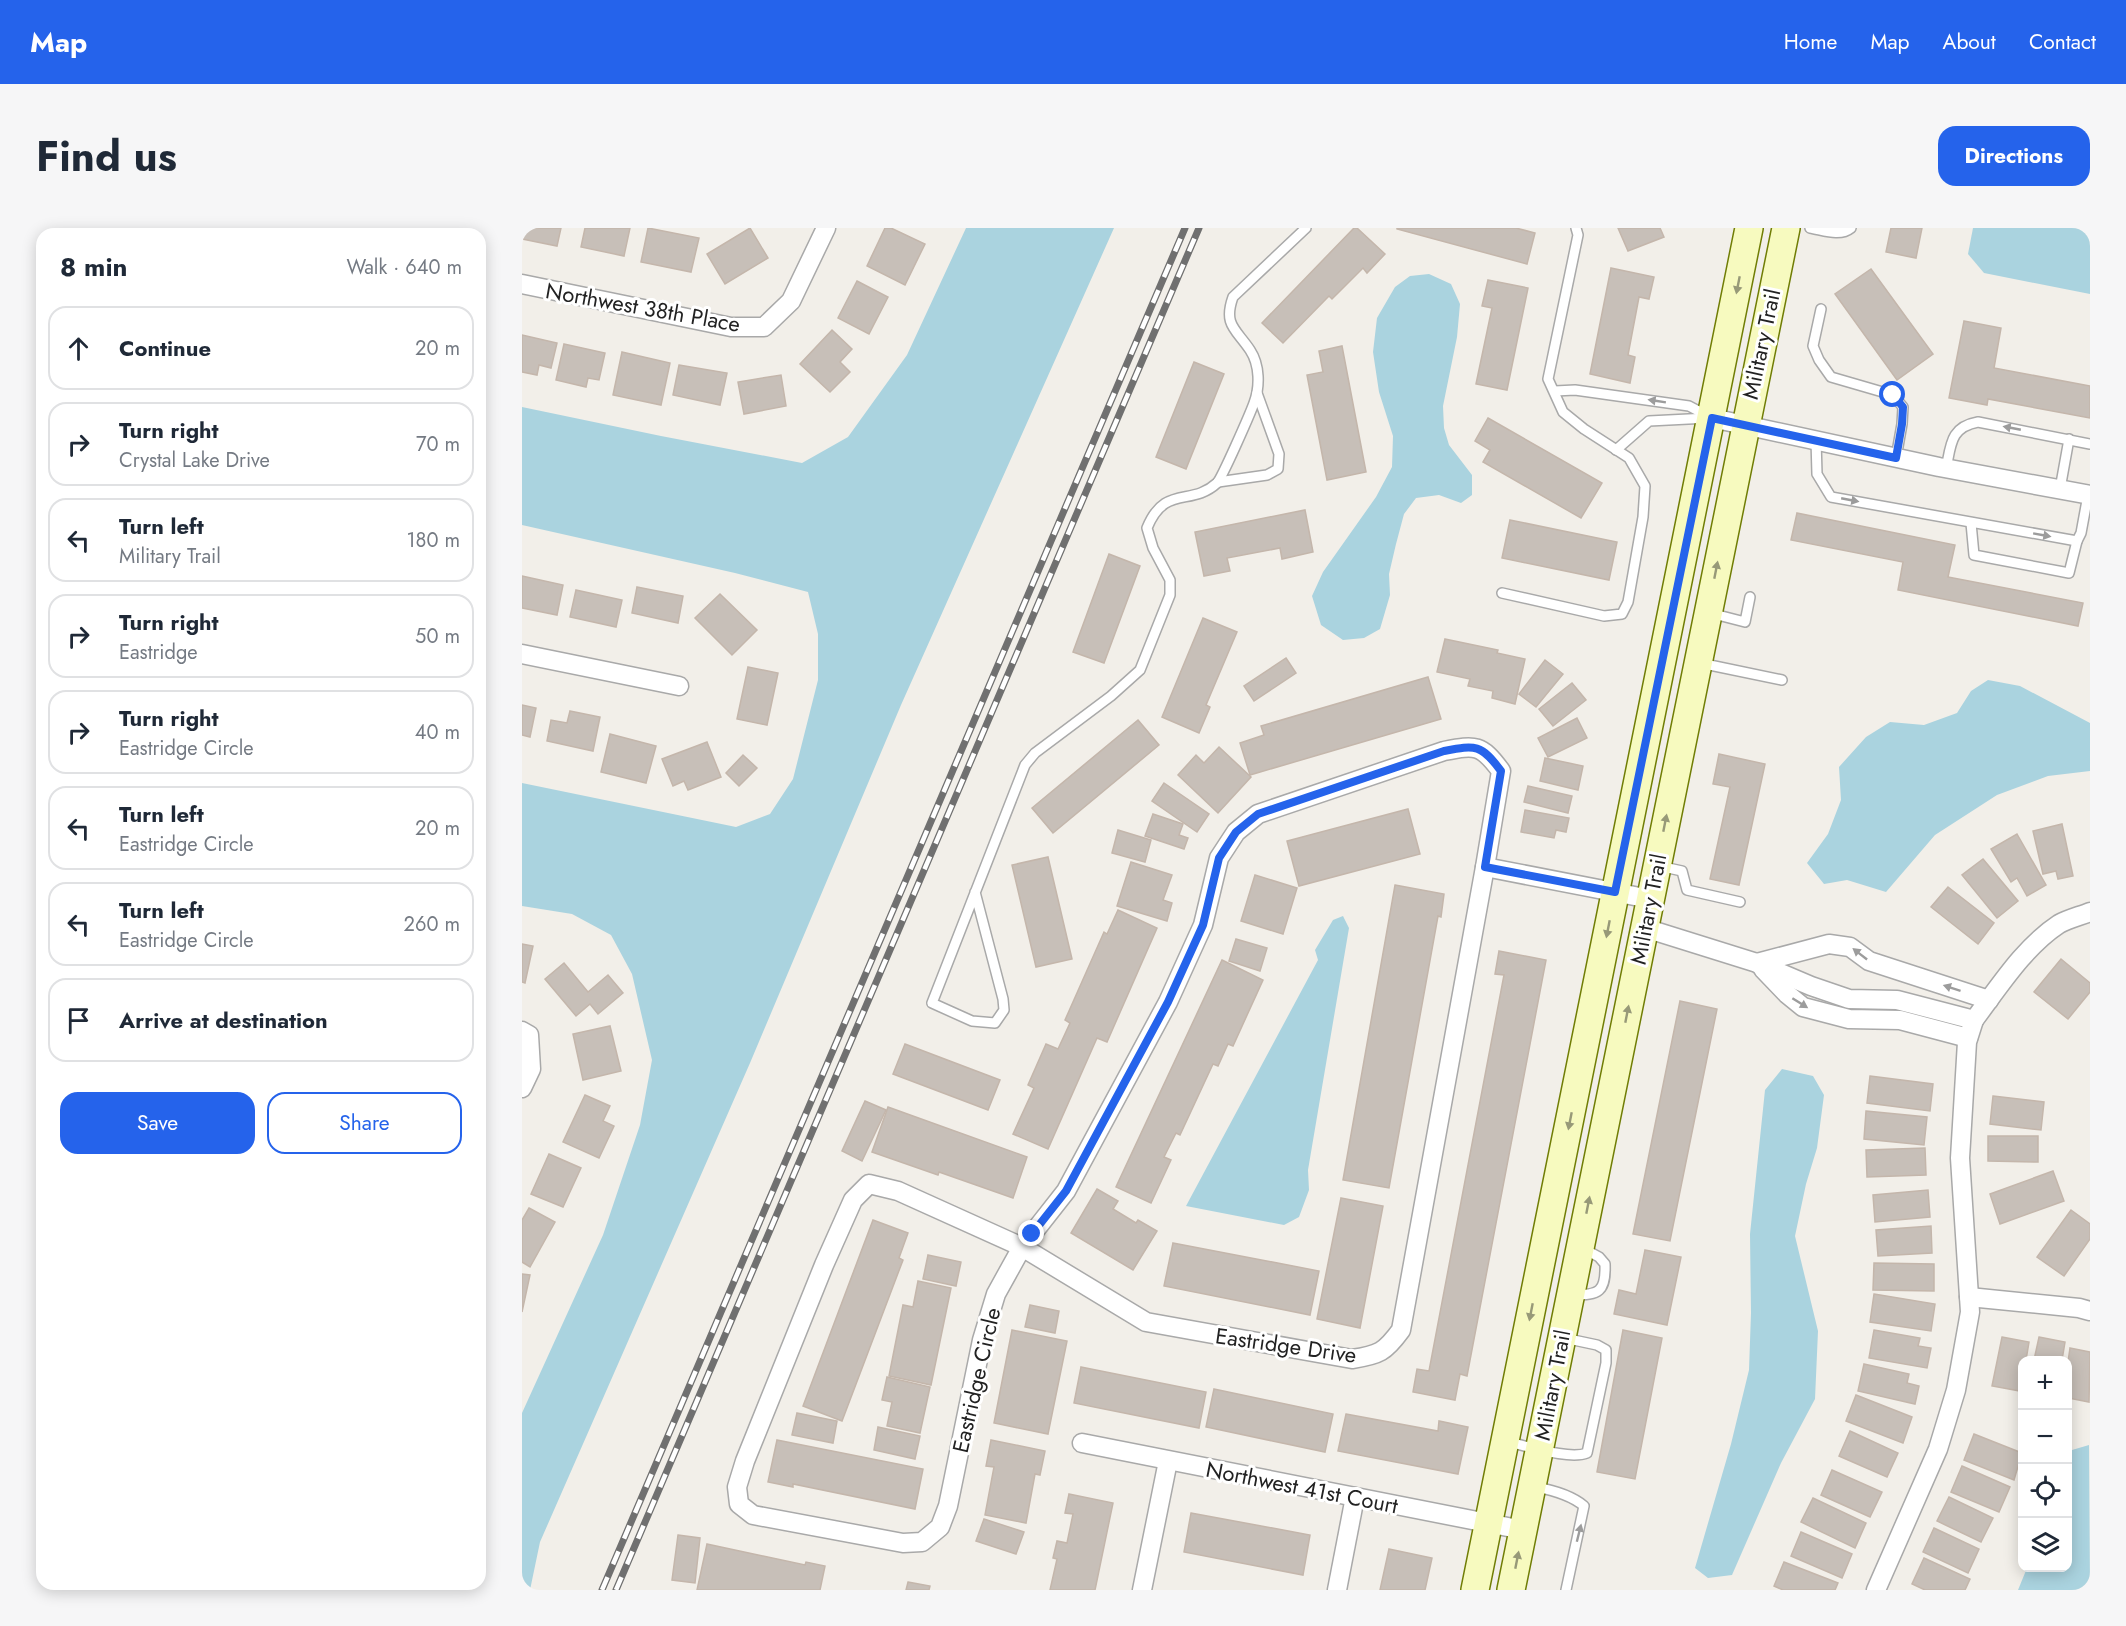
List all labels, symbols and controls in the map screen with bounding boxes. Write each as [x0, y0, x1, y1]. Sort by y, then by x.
text: Map [30, 22, 87, 63]
text: Home [1784, 27, 1837, 57]
text: Map [1870, 27, 1910, 57]
text: About [1943, 27, 1996, 57]
text: Contact [2029, 27, 2096, 57]
text: Find us [36, 126, 177, 187]
button: Directions [1938, 126, 2090, 186]
text: 8 min [60, 248, 128, 286]
text: Walk · 640 m [346, 253, 462, 282]
street label: Northwest 38th Place [543, 274, 743, 340]
one-way arrow [1733, 276, 1742, 295]
street label: Military Trail [1734, 286, 1788, 402]
icon: ahead [62, 332, 95, 365]
text: Continue [119, 332, 211, 364]
text: 20 m [415, 334, 460, 363]
route start [1879, 381, 1905, 407]
one-way arrow [1647, 396, 1666, 405]
text: Turn right [119, 414, 219, 446]
one-way arrow [2002, 423, 2021, 432]
icon: right [62, 428, 95, 461]
text: 70 m [416, 430, 460, 459]
text: Crystal Lake Drive [119, 446, 270, 475]
one-way arrow [1840, 496, 1859, 505]
text: Turn left [119, 510, 204, 542]
icon: left [62, 524, 95, 557]
text: 180 m [406, 526, 460, 555]
one-way arrow [2032, 531, 2051, 540]
text: Military Trail [119, 542, 221, 571]
one-way arrow [1712, 560, 1721, 579]
text: Turn right [119, 606, 219, 638]
icon: right [62, 620, 95, 653]
text: 50 m [415, 622, 460, 651]
text: Eastridge [119, 638, 198, 667]
text: Turn right [119, 702, 219, 734]
icon: right [62, 716, 95, 749]
text: 40 m [415, 718, 460, 747]
text: Eastridge Circle [119, 734, 254, 763]
text: Turn left [119, 798, 204, 830]
icon: left [62, 812, 95, 845]
one-way arrow [1661, 813, 1670, 832]
text: 20 m [415, 814, 460, 843]
text: Eastridge Circle [119, 830, 254, 859]
street label: Military Trail [1622, 851, 1674, 967]
text: Turn left [119, 894, 204, 926]
icon: left [62, 908, 95, 941]
text: 260 m [404, 910, 460, 939]
one-way arrow [1603, 920, 1612, 939]
text: Eastridge Circle [119, 926, 254, 955]
one-way arrow [1853, 949, 1868, 961]
one-way arrow [1942, 983, 1960, 993]
one-way arrow [1792, 997, 1808, 1008]
icon: arrive [62, 1004, 95, 1037]
text: Arrive at destination [119, 1004, 328, 1036]
one-way arrow [1623, 1004, 1632, 1023]
button: Save [60, 1092, 255, 1154]
button: Share [267, 1092, 462, 1154]
one-way arrow [1564, 1111, 1574, 1130]
one-way arrow [1584, 1195, 1593, 1214]
route end [1018, 1220, 1044, 1246]
one-way arrow [1526, 1303, 1535, 1322]
street label: Eastridge Circle [944, 1304, 1008, 1456]
street label: Eastridge Drive [1213, 1319, 1359, 1371]
street label: Military Trail [1526, 1327, 1578, 1443]
map controls [2018, 1356, 2072, 1572]
button: + [2018, 1356, 2072, 1410]
button: − [2018, 1410, 2072, 1464]
street label: Northwest 41st Court [1203, 1453, 1401, 1521]
button: locate [2018, 1464, 2072, 1518]
button: layers [2018, 1518, 2072, 1572]
one-way arrow [1574, 1524, 1584, 1542]
one-way arrow [1513, 1550, 1522, 1569]

